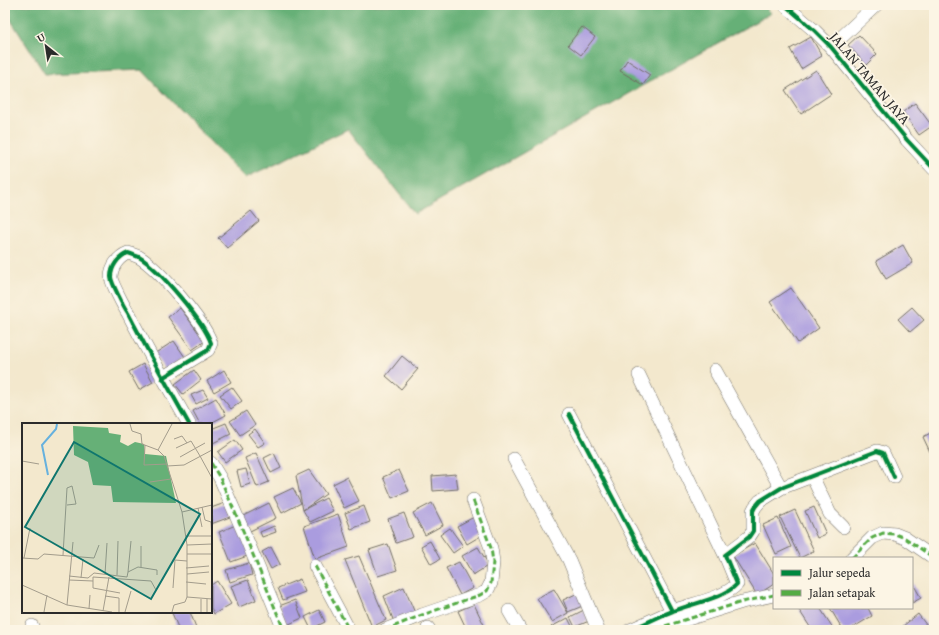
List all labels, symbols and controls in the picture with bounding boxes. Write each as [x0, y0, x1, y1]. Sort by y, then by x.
north arrow [26, 26, 66, 66]
street label: JALAN TAMAN JAYA [824, 26, 915, 129]
text: U [34, 28, 49, 46]
inset map [22, 423, 212, 613]
legend [773, 557, 913, 609]
text: Jalur sepeda [807, 564, 871, 581]
text: Jalan setapak [807, 584, 876, 601]

